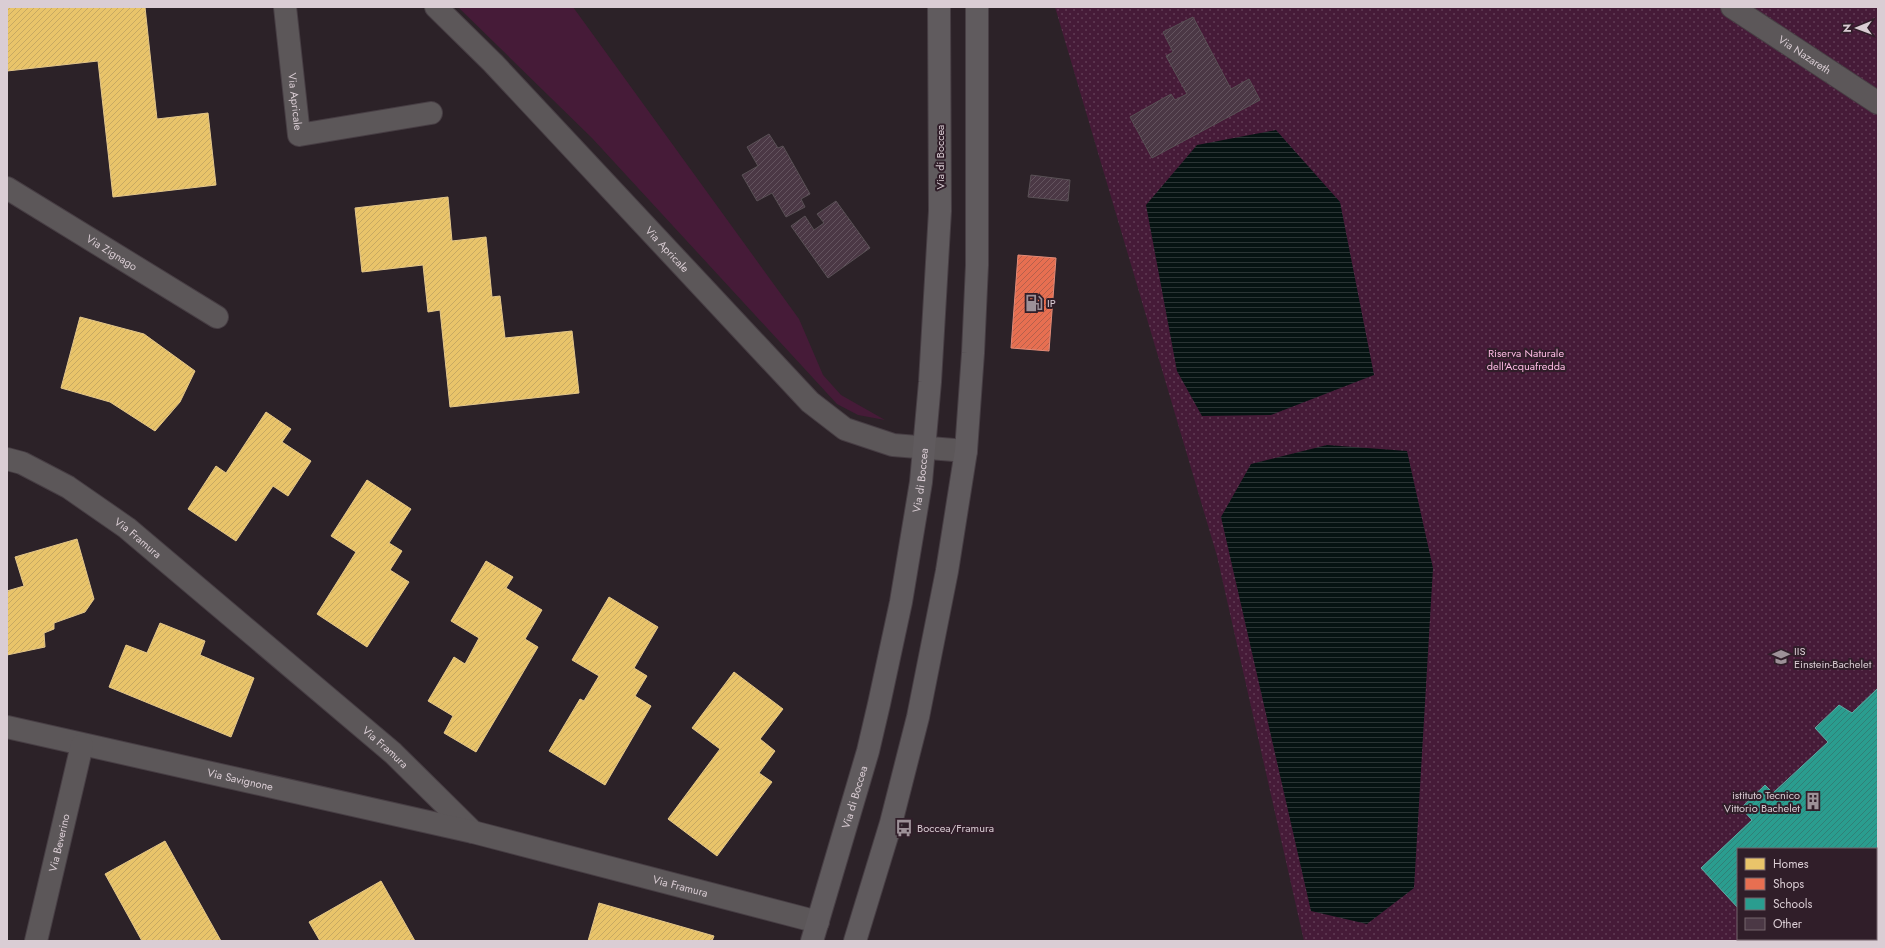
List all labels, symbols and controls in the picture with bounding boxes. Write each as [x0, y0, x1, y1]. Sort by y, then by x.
north arrow [1837, 8, 1877, 48]
text: N [1839, 24, 1855, 33]
street label: Via Nazareth [1775, 31, 1834, 78]
street label: Via Apricale [284, 72, 306, 131]
street label: Via di Boccea [932, 125, 948, 189]
street label: Via Apricale [642, 223, 693, 276]
street label: Via Zignago [83, 231, 140, 274]
fuel station icon: IP [1024, 293, 1044, 313]
place label: IP [1047, 295, 1056, 311]
park label: Riserva Naturale dell'Acquafredda [1487, 345, 1565, 374]
street label: Via di Boccea [908, 447, 932, 514]
street label: Via Framura [111, 514, 165, 562]
place label: IIS Einstein-Bachelet [1794, 643, 1872, 672]
school or university icon: IIS Einstein-Bachelet [1771, 647, 1791, 667]
street label: Via Framura [359, 722, 412, 772]
street label: Via Savignone [206, 764, 275, 795]
street label: Via di Boccea [838, 764, 871, 830]
place label: istituto Tecnico Vittorio Bachelet [1724, 787, 1800, 816]
building icon: istituto Tecnico Vittorio Bachelet [1803, 791, 1823, 811]
street label: Via Beverino [45, 812, 74, 873]
bus stop icon: Boccea/Framura [894, 818, 914, 838]
place label: Boccea/Framura [917, 820, 994, 836]
legend [1737, 848, 1877, 940]
text: Homes [1773, 855, 1809, 873]
street label: Via Framura [651, 871, 710, 901]
text: Shops [1773, 875, 1804, 893]
text: Schools [1773, 895, 1812, 913]
text: Other [1773, 915, 1803, 933]

